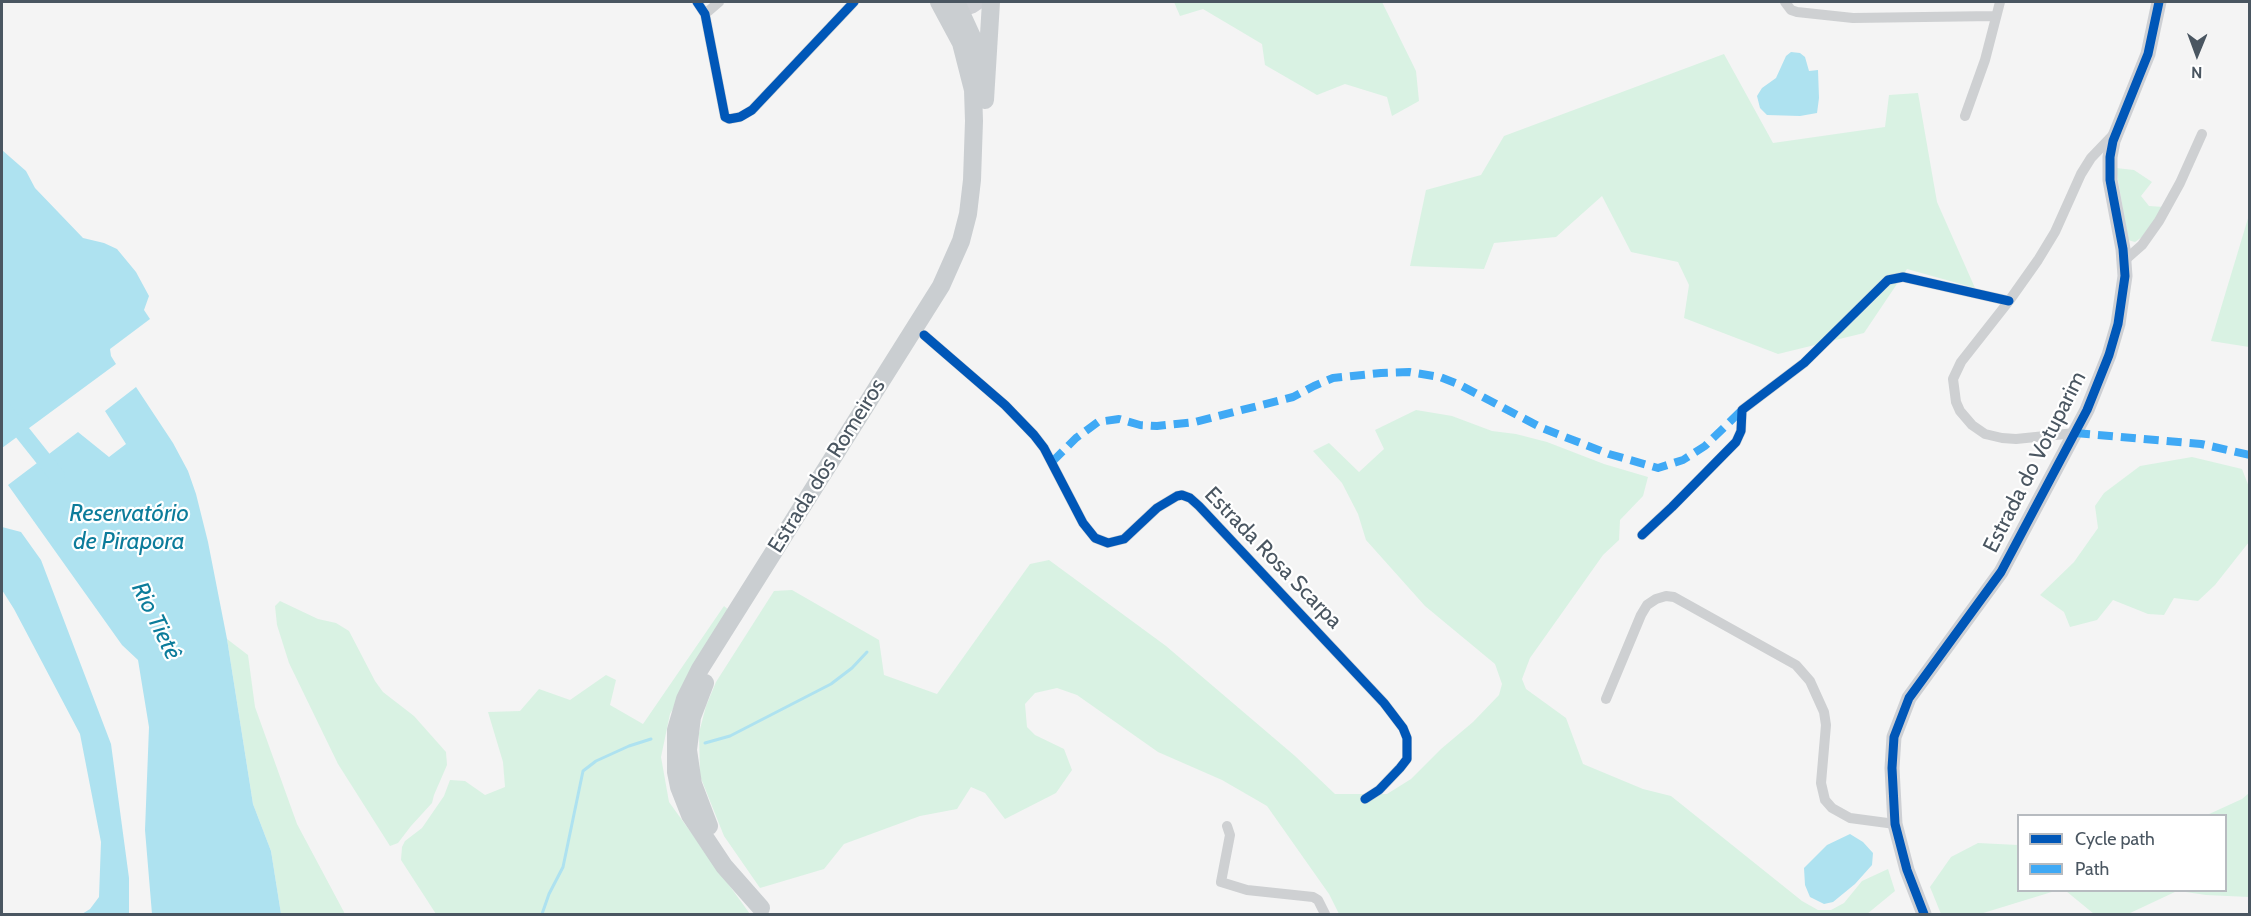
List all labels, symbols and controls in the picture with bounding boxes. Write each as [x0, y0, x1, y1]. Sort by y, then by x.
north arrow [2167, 24, 2227, 84]
text: N [2191, 63, 2202, 82]
street label: Estrada do Votuparim [1978, 367, 2092, 557]
street label: Estrada dos Romeiros [763, 374, 891, 558]
street label: Estrada Rosa Scarpa [1199, 482, 1347, 634]
water label: Reservatório de Pirapora [69, 500, 189, 556]
water label: Rio Tietê [125, 578, 187, 664]
legend [2017, 814, 2227, 892]
text: Cycle path [2075, 828, 2155, 850]
text: Path [2075, 858, 2109, 880]

